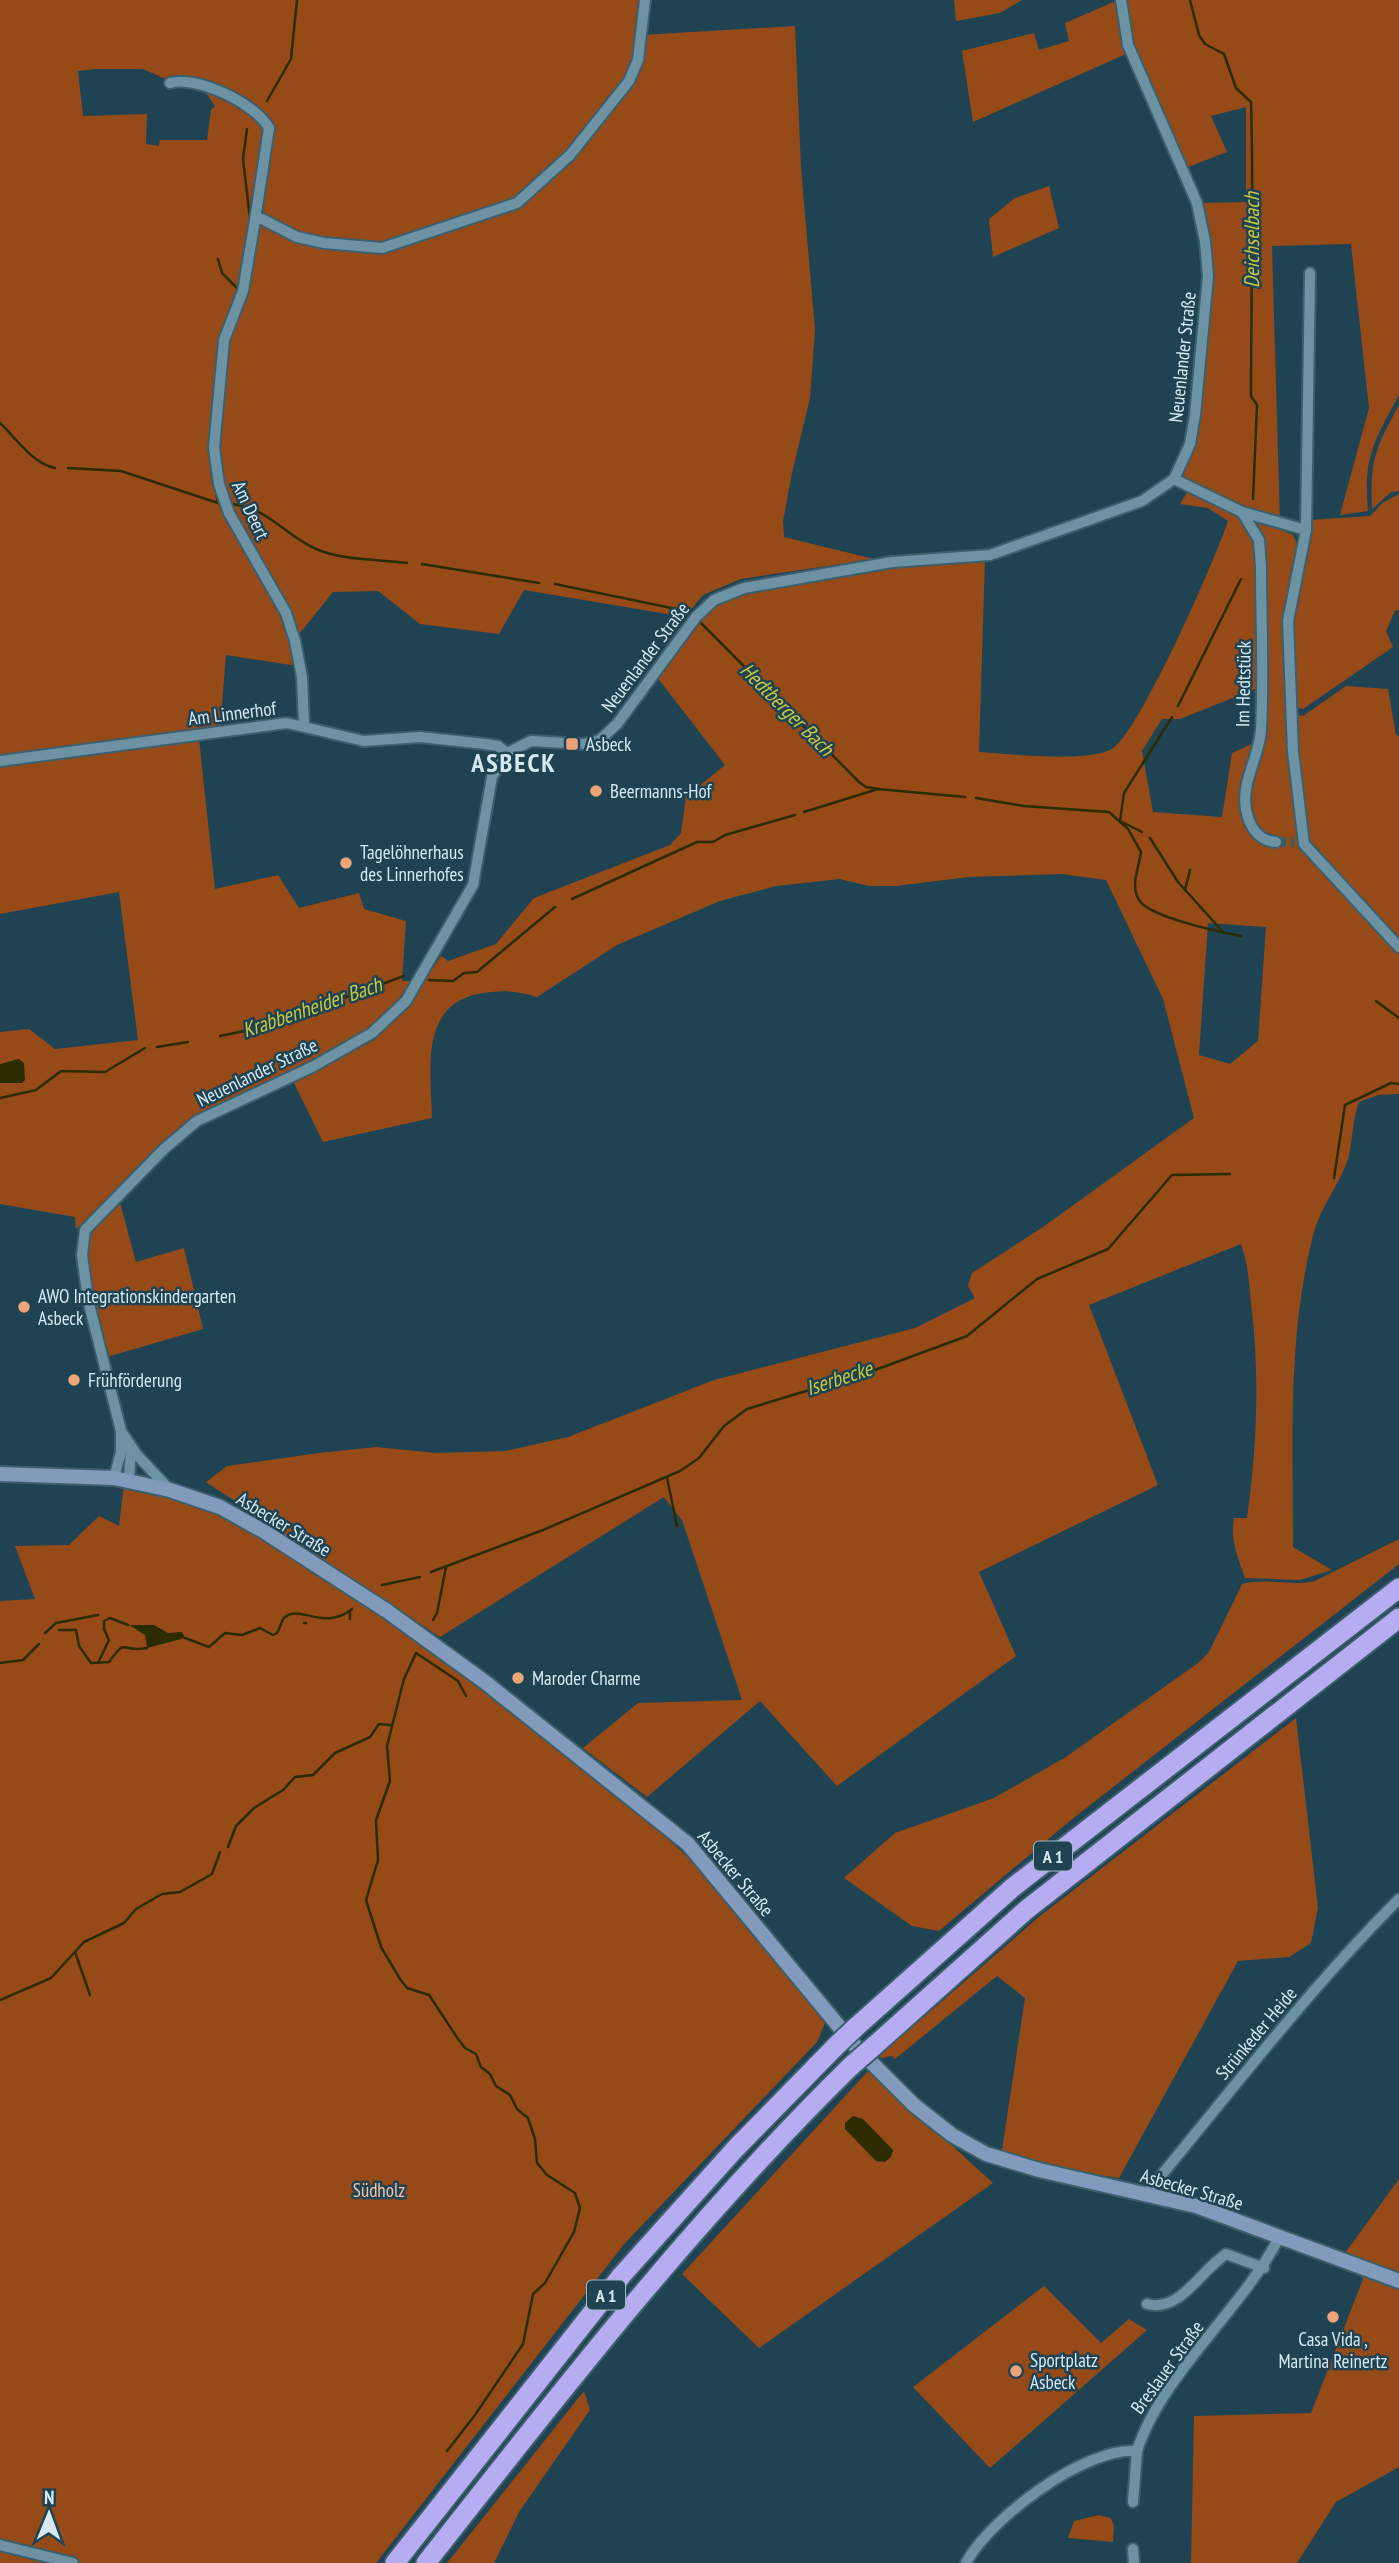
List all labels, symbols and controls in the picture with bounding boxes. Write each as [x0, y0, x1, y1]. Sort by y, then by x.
water label: Deichselbach [1238, 190, 1265, 288]
street label: Neuenlander Straße [1163, 290, 1201, 424]
street label: Am Deert [227, 477, 275, 544]
street label: Neuenlander Straße [596, 597, 694, 717]
street label: Im Hedtstück [1230, 640, 1256, 727]
water label: Hedtberger Bach [735, 657, 841, 763]
street label: Am Linnerhof [187, 696, 278, 730]
place label: Asbeck [586, 732, 632, 756]
marker: Asbeck [564, 736, 580, 752]
district label: ASBECK [470, 746, 557, 779]
place label: Beermanns-Hof [610, 779, 713, 803]
marker: Beermanns-Hof [588, 783, 604, 799]
place label: Tagelöhnerhaus des Linnerhofes [360, 840, 464, 886]
marker: Tagelöhnerhaus des Linnerhofes [338, 855, 354, 871]
water label: Krabbenheider Bach [239, 970, 387, 1043]
street label: Neuenlander Straße [193, 1032, 321, 1112]
place label: AWO Integrationskindergarten Asbeck [38, 1284, 236, 1330]
marker: AWO Integrationskindergarten Asbeck [16, 1299, 32, 1315]
water label: Iserbecke [802, 1354, 877, 1401]
place label: Frühförderung [88, 1368, 182, 1392]
marker: Frühförderung [66, 1372, 82, 1388]
street label: Asbecker Straße [233, 1487, 336, 1562]
place label: Maroder Charme [532, 1666, 641, 1690]
marker: Maroder Charme [510, 1670, 526, 1686]
street label: Asbecker Straße [693, 1825, 779, 1921]
road number: A 1 [1034, 1842, 1072, 1870]
street label: Strünkeder Heide [1210, 1982, 1302, 2084]
street label: Asbecker Straße [1138, 2163, 1246, 2215]
park label: Südholz [353, 2178, 405, 2202]
road number: A 1 [587, 2280, 625, 2309]
marker: Casa Vida , Martina Reinertz [1325, 2309, 1341, 2325]
street label: Breslauer Straße [1125, 2316, 1209, 2418]
place label: Casa Vida , Martina Reinertz [1279, 2327, 1388, 2373]
place label: Sportplatz Asbeck [1030, 2348, 1098, 2394]
marker: Sportplatz Asbeck [1008, 2363, 1024, 2379]
north arrow [14, 2479, 84, 2549]
text: N [44, 2485, 55, 2509]

